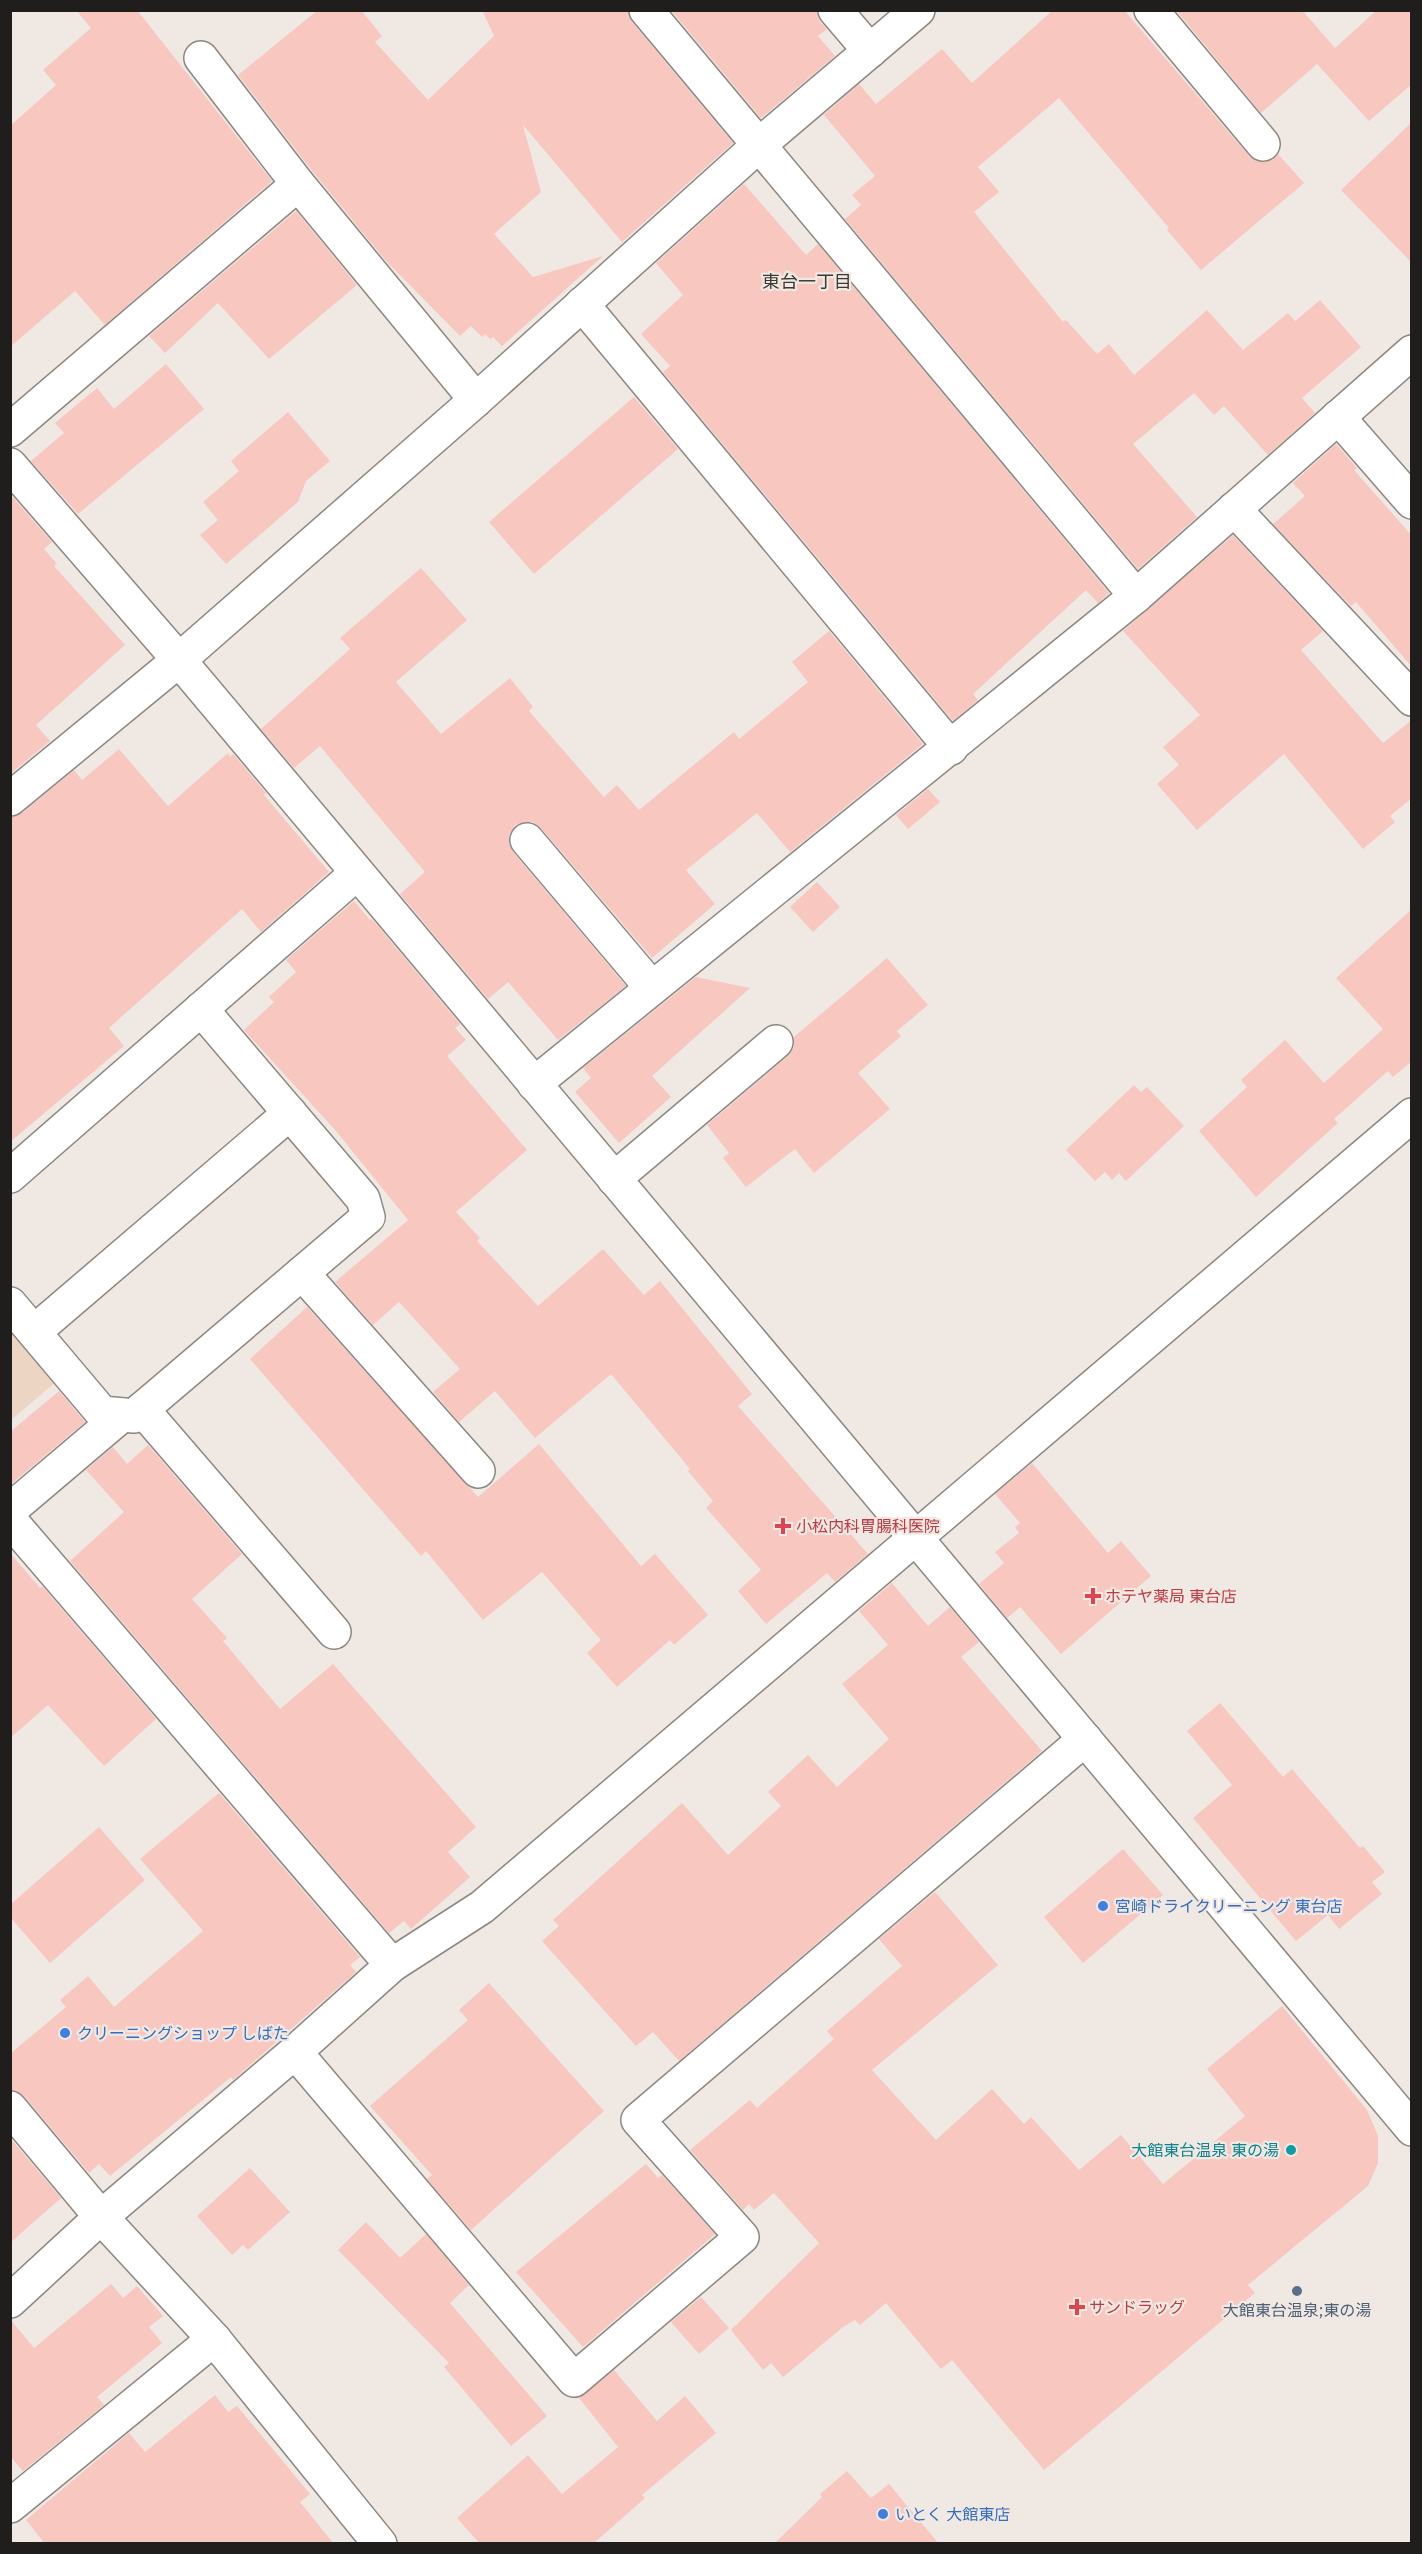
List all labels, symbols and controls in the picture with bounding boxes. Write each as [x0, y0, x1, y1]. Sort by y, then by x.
district label: 東台一丁目 [762, 270, 852, 293]
place label: 小松内科胃腸科医院 [796, 1516, 940, 1536]
marker: 小松内科胃腸科医院 [774, 1517, 792, 1535]
place label: ホテヤ薬局 東台店 [1105, 1586, 1237, 1606]
marker: ホテヤ薬局 東台店 [1086, 1589, 1100, 1603]
place label: 宮崎ドライクリーニング 東台店 [1115, 1896, 1342, 1916]
marker: 宮崎ドライクリーニング 東台店 [1096, 1899, 1110, 1913]
place label: クリーニングショップ しばた [77, 2023, 289, 2043]
marker: クリーニングショップ しばた [58, 2026, 72, 2040]
place label: 大館東台温泉 東の湯 [1131, 2140, 1279, 2160]
marker: 大館東台温泉 東の湯 [1284, 2143, 1298, 2157]
marker: 大館東台温泉;東の湯 [1290, 2284, 1304, 2298]
place label: サンドラッグ [1089, 2297, 1185, 2317]
marker: サンドラッグ [1070, 2300, 1084, 2314]
place label: 大館東台温泉;東の湯 [1223, 2300, 1371, 2320]
place label: いとく 大館東店 [895, 2504, 1010, 2524]
marker: いとく 大館東店 [876, 2507, 890, 2521]

